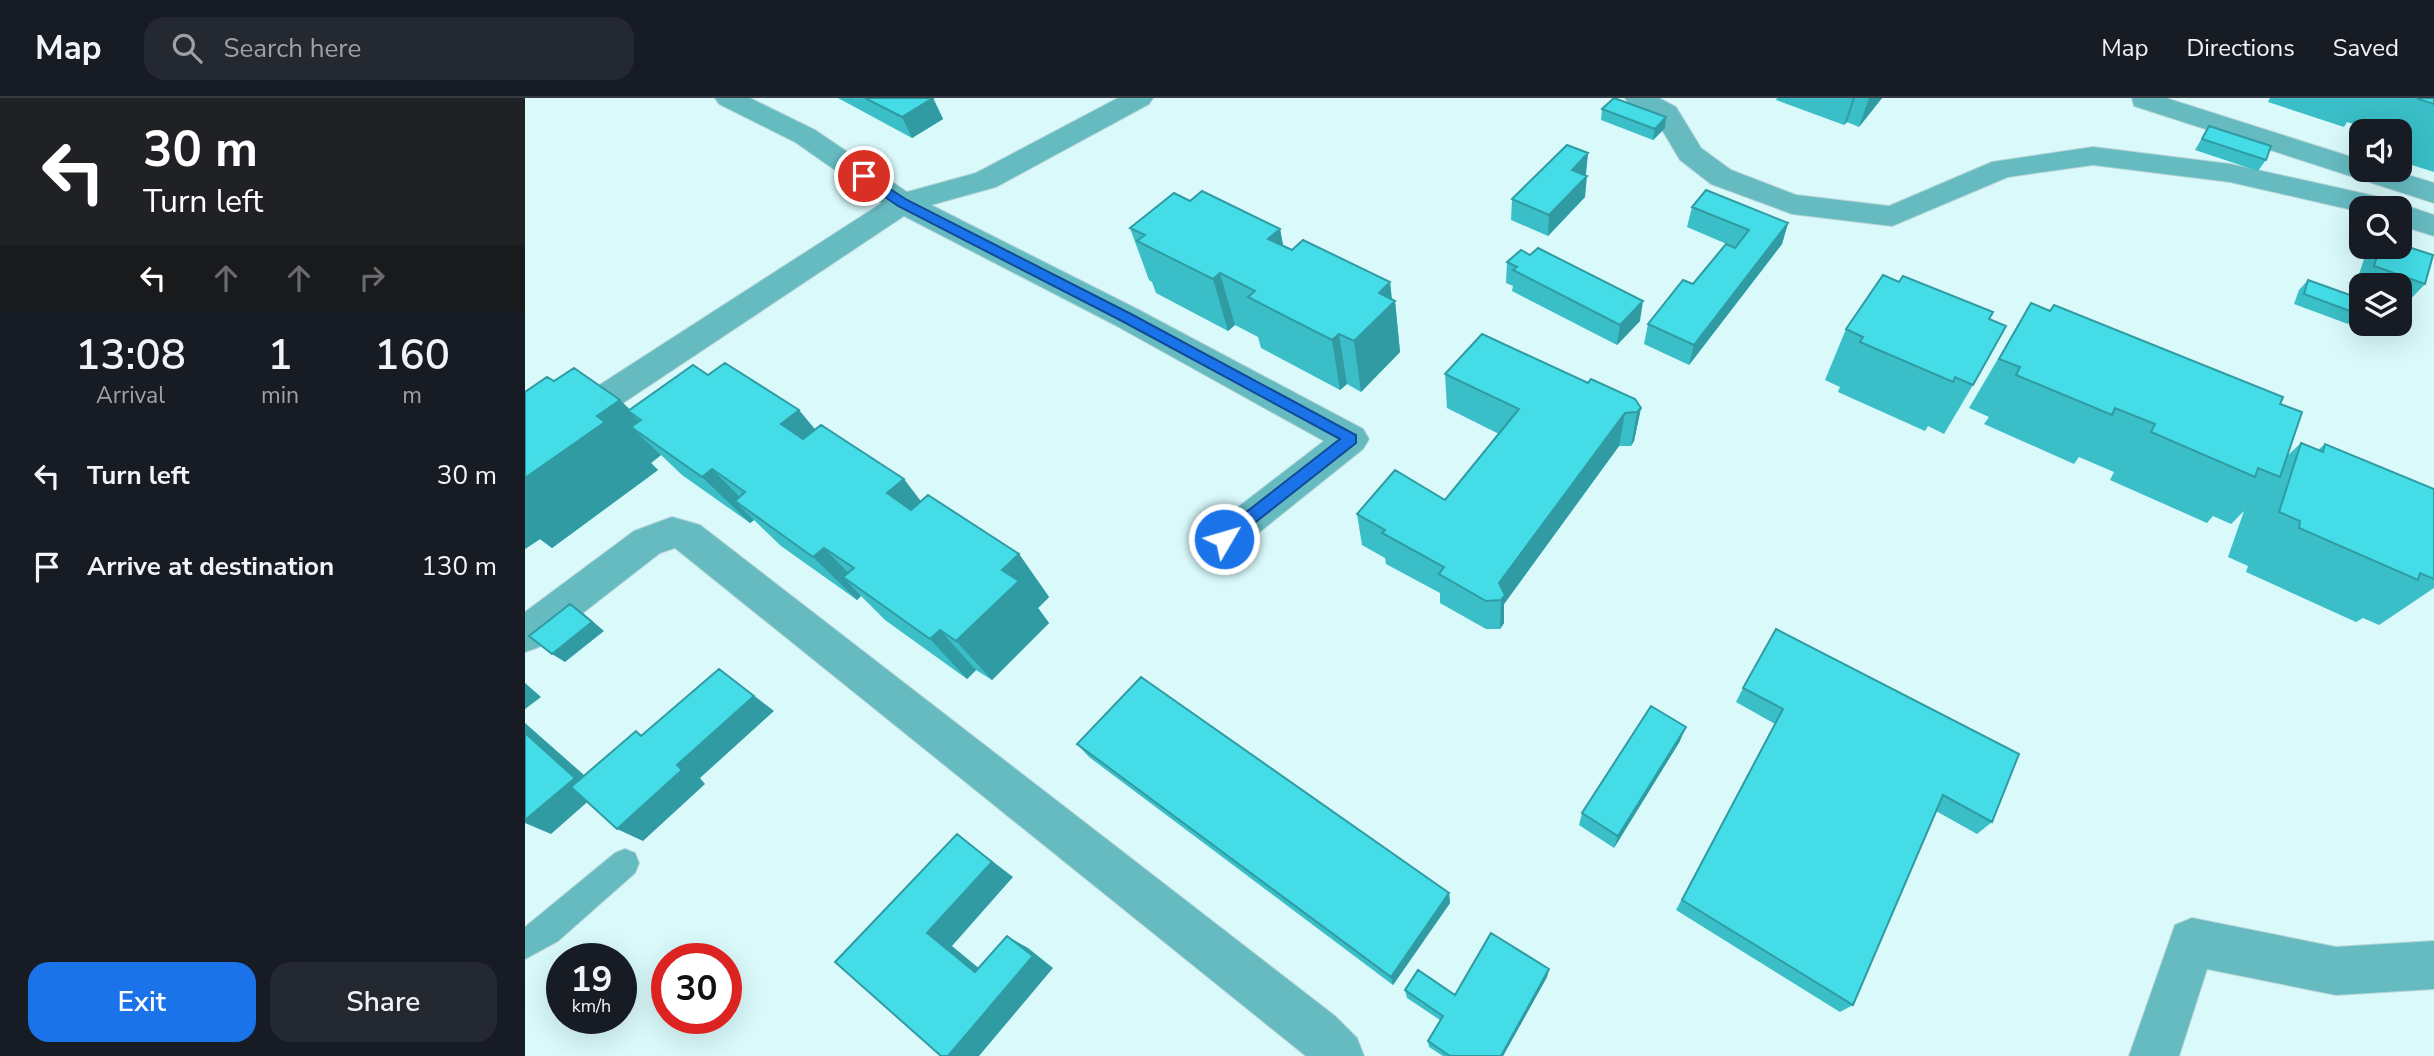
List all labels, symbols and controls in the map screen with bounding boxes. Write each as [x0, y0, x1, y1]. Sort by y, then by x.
search box [144, 17, 634, 80]
text: Map [35, 26, 102, 71]
icon: search [168, 29, 206, 67]
text: Search here [224, 31, 361, 66]
text: Map [2101, 32, 2148, 64]
text: Directions [2186, 32, 2295, 64]
text: Saved [2333, 32, 2399, 64]
text: 30 m [143, 116, 258, 183]
map controls [2349, 119, 2412, 336]
button: sound [2349, 119, 2412, 182]
icon: left [28, 126, 119, 217]
pin [834, 146, 894, 206]
icon: arrive [845, 157, 883, 195]
text: Turn left [143, 180, 263, 223]
button: search [2349, 196, 2412, 259]
icon: left [134, 259, 172, 297]
icon: ahead [207, 259, 245, 297]
icon: ahead [280, 259, 318, 297]
icon: right [353, 259, 391, 297]
button: layers [2349, 273, 2412, 336]
text: 13:08 [75, 327, 186, 384]
text: 1 [267, 327, 293, 384]
text: 160 [374, 327, 450, 384]
text: Arrival [96, 380, 165, 411]
text: min [261, 380, 299, 411]
text: m [402, 380, 422, 411]
icon: left [28, 457, 66, 495]
text: Turn left [87, 458, 190, 493]
text: 30 m [437, 458, 497, 493]
position arrow [1187, 502, 1261, 576]
icon: arrive [28, 548, 66, 586]
text: Arrive at destination [87, 549, 334, 584]
text: 130 m [421, 549, 497, 584]
speed limit sign: 30 [651, 943, 742, 1034]
text: 19 [570, 956, 613, 1003]
button: Exit [28, 962, 256, 1042]
button: Share [270, 962, 497, 1042]
text: km/h [572, 994, 611, 1018]

